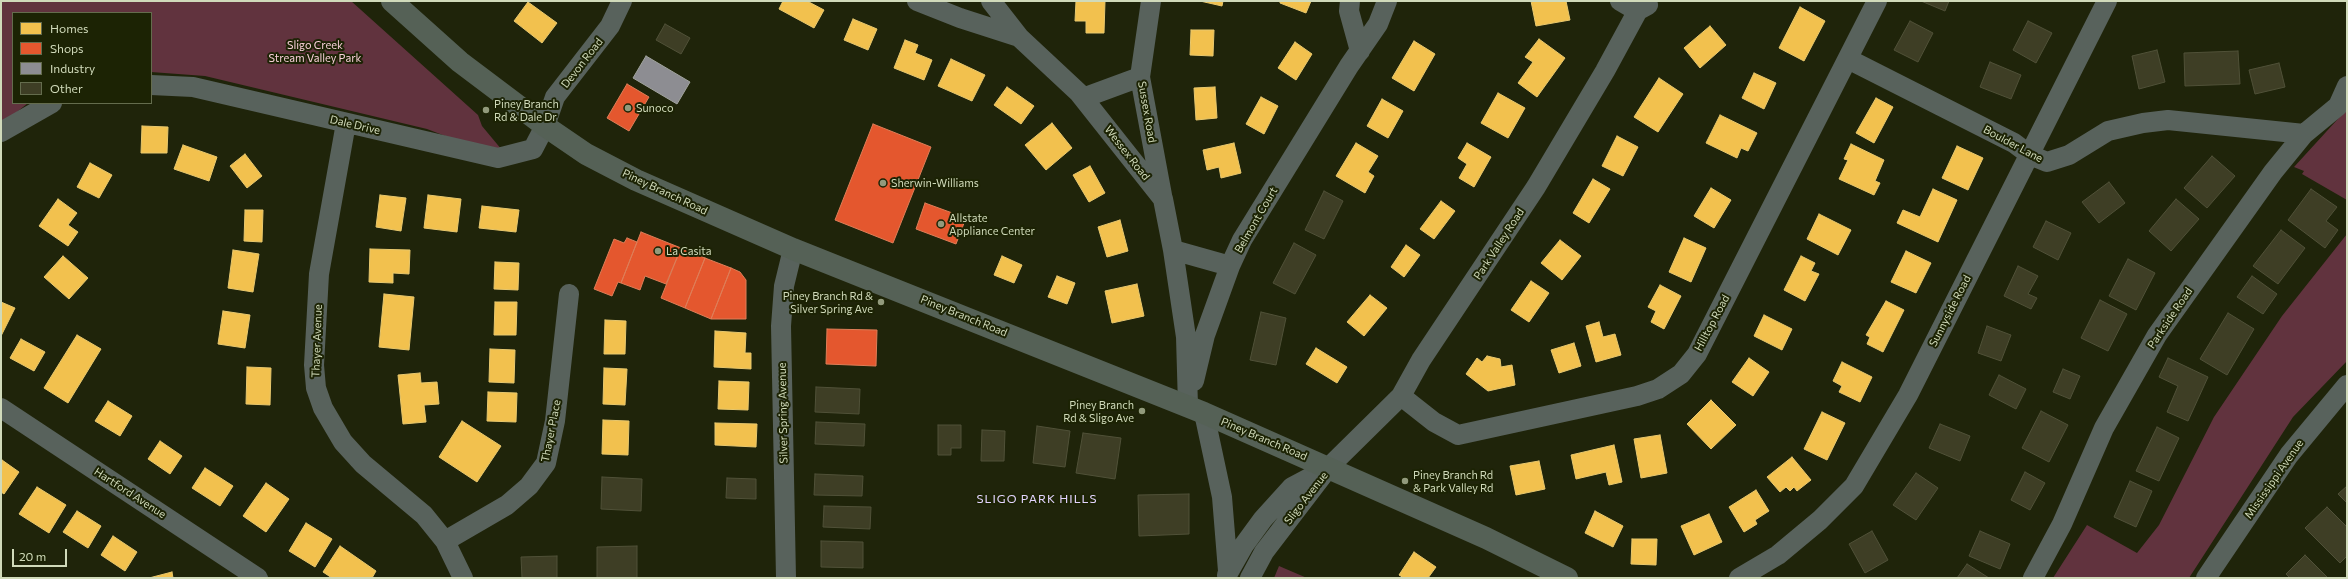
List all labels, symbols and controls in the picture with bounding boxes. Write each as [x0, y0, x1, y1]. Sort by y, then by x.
legend [12, 12, 152, 104]
text: Homes [50, 21, 88, 35]
street label: Devon Road [558, 35, 606, 91]
park label: Sligo Creek Stream Valley Park [268, 38, 362, 64]
text: Shops [50, 41, 84, 55]
text: Industry [50, 61, 95, 75]
street label: Sussex Road [1135, 80, 1159, 144]
text: Other [50, 81, 83, 95]
place label: Piney Branch Rd & Dale Dr [494, 97, 559, 123]
place label: Sunoco [636, 101, 673, 115]
marker: Sunoco [623, 103, 633, 113]
marker: Piney Branch Rd & Dale Dr [481, 105, 491, 115]
street label: Dale Drive [329, 113, 381, 137]
street label: Wessex Road [1102, 123, 1152, 183]
street label: Boulder Lane [1981, 123, 2045, 165]
street label: Piney Branch Road [620, 166, 710, 218]
place label: Sherwin-Williams [891, 176, 979, 190]
marker: Sherwin-Williams [878, 178, 888, 188]
street label: Belmont Court [1232, 185, 1280, 255]
street label: Park Valley Road [1471, 206, 1527, 282]
place label: Allstate Appliance Center [949, 211, 1035, 237]
marker: Allstate Appliance Center [936, 219, 946, 229]
place label: La Casita [666, 244, 712, 258]
marker: La Casita [653, 246, 663, 256]
street label: Sunnyside Road [1926, 273, 1974, 349]
street label: Parkside Road [2145, 285, 2195, 351]
place label: Piney Branch Rd & Silver Spring Ave [783, 289, 873, 315]
street label: Piney Branch Road [919, 293, 1009, 339]
street label: Hilltop Road [1692, 293, 1732, 353]
marker: Piney Branch Rd & Silver Spring Ave [876, 297, 886, 307]
street label: Thayer Avenue [309, 304, 325, 378]
street label: Silver Spring Avenue [776, 362, 790, 464]
place label: Piney Branch Rd & Sligo Ave [1063, 398, 1134, 424]
street label: Thayer Place [538, 399, 564, 463]
marker: Piney Branch Rd & Sligo Ave [1137, 406, 1147, 416]
street label: Piney Branch Road [1219, 415, 1309, 463]
street label: Mississippi Avenue [2242, 437, 2306, 521]
street label: Hartford Avenue [92, 465, 168, 521]
place label: Piney Branch Rd & Park Valley Rd [1413, 468, 1493, 494]
street label: Sligo Avenue [1281, 469, 1331, 527]
marker: Piney Branch Rd & Park Valley Rd [1400, 476, 1410, 486]
district label: SLIGO PARK HILLS [977, 492, 1097, 506]
scale bar [14, 541, 69, 567]
text: 20 m [19, 549, 46, 563]

